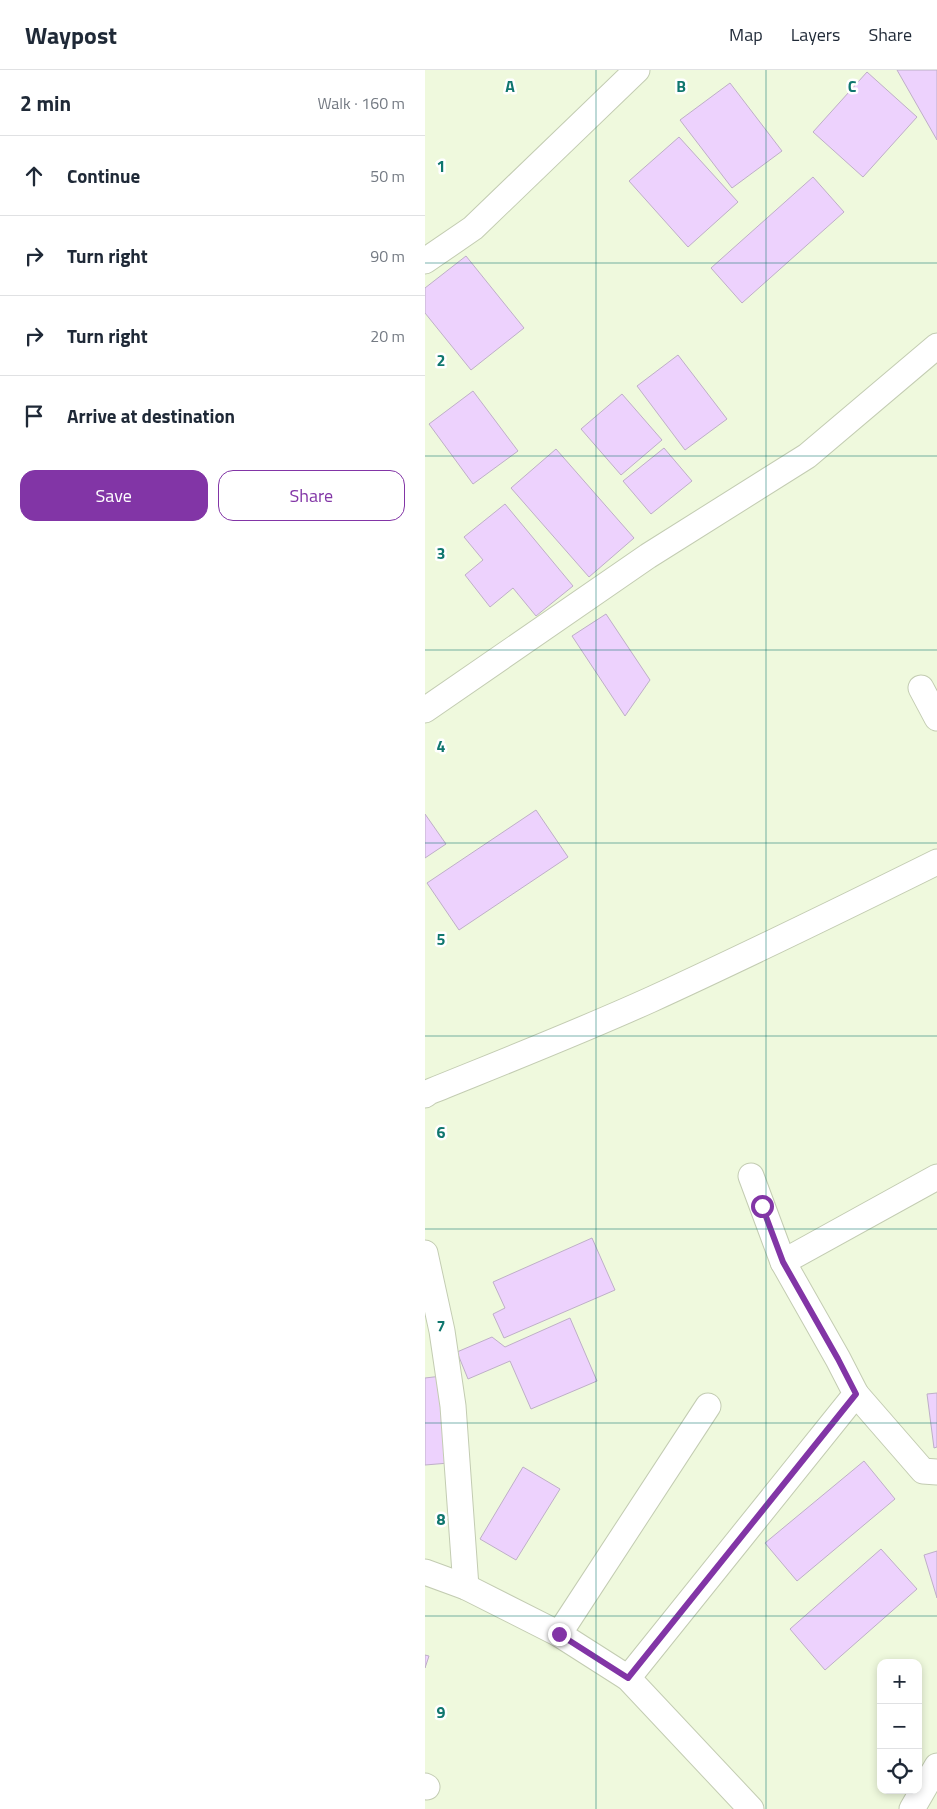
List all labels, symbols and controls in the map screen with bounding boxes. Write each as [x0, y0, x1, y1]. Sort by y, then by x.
text: Waypost [25, 17, 117, 53]
text: Map [729, 21, 763, 48]
text: Layers [791, 21, 840, 48]
text: Share [868, 21, 912, 48]
text: A [505, 74, 515, 98]
text: B [676, 74, 686, 98]
text: C [848, 74, 857, 98]
text: 2 min [20, 87, 71, 119]
text: Walk · 160 m [317, 91, 405, 115]
text: 1 [437, 154, 445, 178]
text: Continue [67, 161, 140, 190]
icon: ahead [20, 162, 48, 190]
text: 50 m [370, 164, 405, 188]
text: Turn right [67, 241, 148, 270]
icon: right [20, 242, 48, 270]
text: 90 m [370, 244, 405, 268]
text: Turn right [67, 321, 148, 350]
icon: right [20, 322, 48, 350]
text: 20 m [370, 324, 405, 348]
text: 2 [437, 348, 445, 372]
text: Arrive at destination [67, 401, 235, 430]
icon: arrive [20, 402, 48, 430]
button: Save [20, 470, 208, 521]
button: Share [218, 470, 405, 521]
text: 3 [437, 541, 445, 565]
text: 4 [437, 734, 446, 758]
text: 5 [437, 927, 446, 951]
text: 6 [437, 1120, 446, 1144]
route start [751, 1195, 774, 1218]
text: 7 [437, 1314, 445, 1338]
text: 8 [437, 1507, 446, 1531]
route end [548, 1623, 571, 1646]
map controls [877, 1659, 922, 1794]
button: + [877, 1659, 922, 1704]
text: 9 [437, 1700, 446, 1724]
button: − [877, 1704, 922, 1749]
button: locate [877, 1749, 922, 1794]

